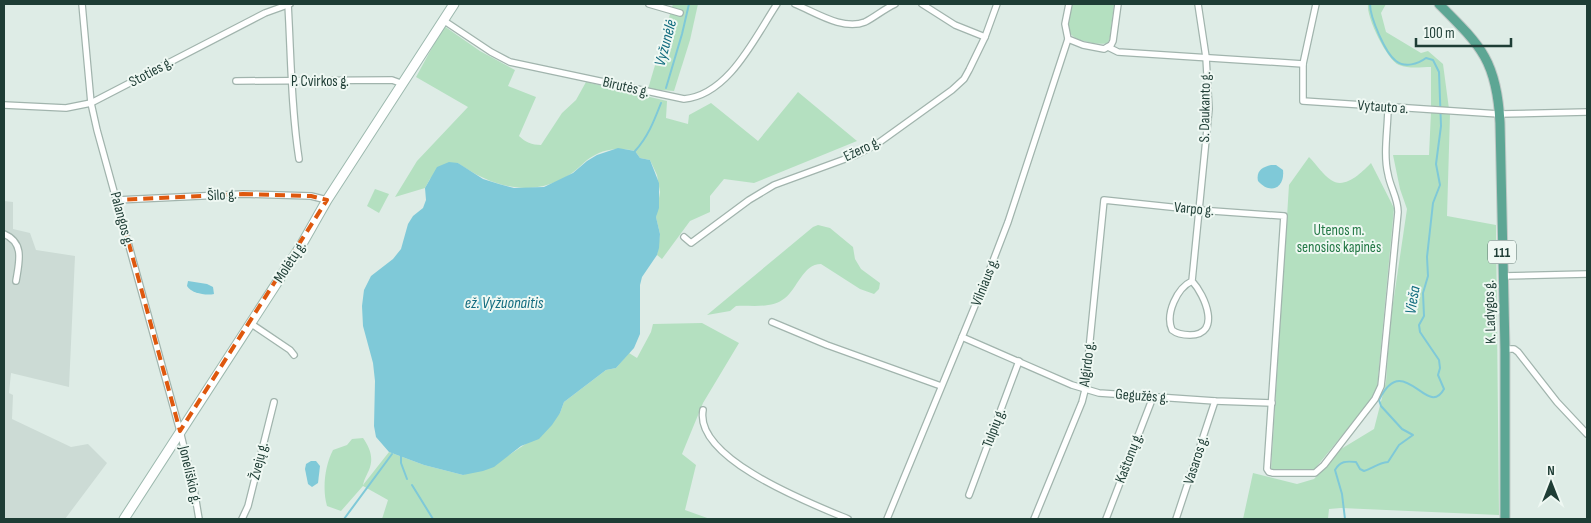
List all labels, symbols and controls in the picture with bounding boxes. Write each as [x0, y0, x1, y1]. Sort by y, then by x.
scale bar [1416, 15, 1511, 47]
water label: Vyžunėlė [651, 18, 681, 68]
text: 100 m [1424, 24, 1455, 43]
street label: Stoties g. [126, 52, 176, 91]
street label: S. Daukanto g. [1195, 71, 1215, 143]
street label: P. Cvirkos g. [291, 72, 349, 91]
street label: Birutės g. [601, 72, 651, 102]
street label: Vytauto a. [1357, 96, 1409, 118]
street label: Ežero g. [840, 132, 884, 166]
street label: Šilo g. [207, 185, 237, 205]
street label: Palangos g. [106, 190, 138, 248]
street label: Varpo g. [1173, 198, 1215, 220]
park label: Utenos m. senosios kapinės [1297, 221, 1381, 257]
street label: Molėtų g. [270, 237, 311, 286]
road number: 111 [1488, 240, 1516, 264]
street label: Vilniaus g. [967, 255, 1003, 309]
street label: K. Ladygos g. [1479, 280, 1501, 344]
water label: Vieša [1401, 284, 1425, 315]
water label: ež. Vyžuonaitis [465, 294, 544, 313]
street label: Algirdo g. [1075, 340, 1099, 389]
street label: Gegužės g. [1115, 385, 1170, 407]
street label: Tulpių g. [978, 406, 1010, 450]
street label: Kaštonų g. [1111, 430, 1147, 486]
street label: Vasaros g. [1179, 433, 1213, 487]
street label: Žvejų g. [245, 440, 273, 482]
street label: Joneliškio g. [174, 443, 206, 506]
north arrow [1526, 458, 1576, 508]
text: N [1547, 462, 1555, 479]

